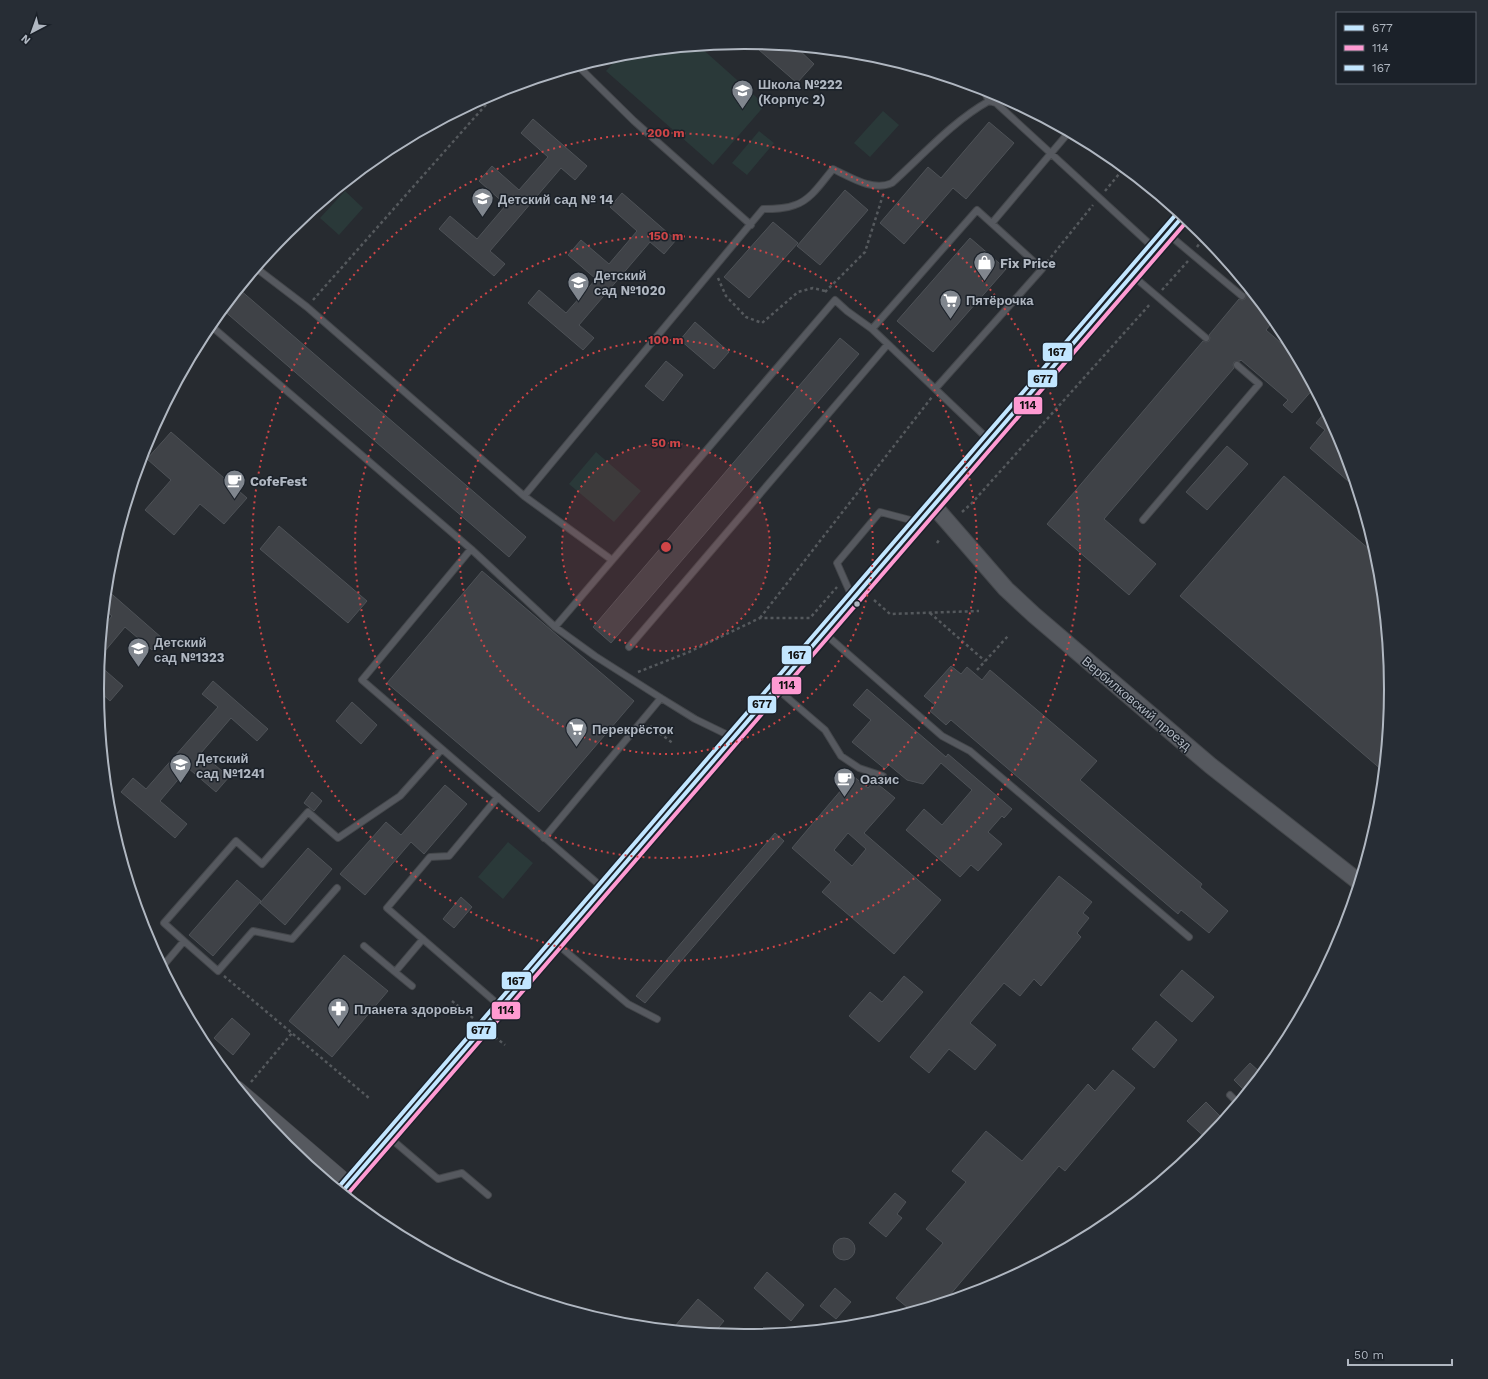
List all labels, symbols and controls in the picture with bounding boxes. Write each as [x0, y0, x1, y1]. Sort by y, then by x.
north arrow [12, 12, 52, 52]
legend [1336, 12, 1476, 84]
text: 677 [1372, 21, 1393, 35]
text: N [18, 32, 33, 47]
text: 114 [1372, 41, 1389, 55]
text: 167 [1372, 61, 1391, 75]
place label: Школа №222 (Корпус 2) [758, 77, 843, 107]
school or university icon: Школа №222 (Корпус 2) [730, 78, 756, 111]
text: 200 m [647, 126, 685, 140]
school or university icon: Детский сад № 14 [470, 186, 496, 219]
place label: Детский сад № 14 [498, 192, 614, 207]
text: 150 m [649, 229, 683, 243]
shop icon: Fix Price [971, 250, 997, 283]
place label: Fix Price [1000, 256, 1056, 271]
place label: Детский сад №1020 [594, 268, 666, 298]
school or university icon: Детский сад №1020 [565, 269, 591, 302]
supermarket icon: Пятёрочка [937, 287, 963, 320]
place label: Пятёрочка [966, 293, 1034, 308]
text: 100 m [648, 333, 684, 347]
line badge: 167 [1042, 342, 1073, 362]
text: 167 [1048, 346, 1066, 359]
line badge: 677 [1027, 369, 1058, 388]
text: 677 [1033, 373, 1053, 386]
line badge: 114 [1013, 396, 1043, 415]
text: 114 [1020, 399, 1036, 412]
text: 50 m [651, 436, 681, 450]
cafe icon: CofeFest [222, 468, 248, 501]
place label: CofeFest [250, 474, 307, 489]
centre of rings [659, 540, 673, 554]
unlabelled marker [852, 599, 862, 609]
place label: Детский сад №1323 [154, 635, 225, 665]
school or university icon: Детский сад №1323 [126, 636, 152, 669]
line badge: 167 [781, 645, 812, 665]
text: 167 [788, 649, 806, 662]
street label: Вербилковский проезд [1079, 653, 1195, 754]
line badge: 114 [771, 676, 802, 695]
text: 114 [779, 679, 795, 692]
line badge: 677 [747, 695, 777, 714]
text: 677 [752, 698, 772, 711]
supermarket icon: Перекрёсток [564, 716, 590, 749]
place label: Перекрёсток [592, 722, 674, 737]
place label: Детский сад №1241 [196, 751, 265, 781]
school or university icon: Детский сад №1241 [168, 752, 194, 785]
cafe icon: Оазис [831, 766, 857, 799]
place label: Оазис [860, 772, 899, 787]
line badge: 167 [501, 971, 532, 990]
text: 167 [507, 975, 525, 988]
pharmacy icon: Планета здоровья [326, 996, 352, 1029]
line badge: 114 [491, 1001, 521, 1020]
place label: Планета здоровья [354, 1002, 473, 1017]
text: 114 [498, 1004, 514, 1017]
line badge: 677 [466, 1021, 497, 1040]
text: 677 [471, 1024, 491, 1037]
scale bar [1348, 1341, 1452, 1367]
text: 50 m [1354, 1348, 1384, 1362]

